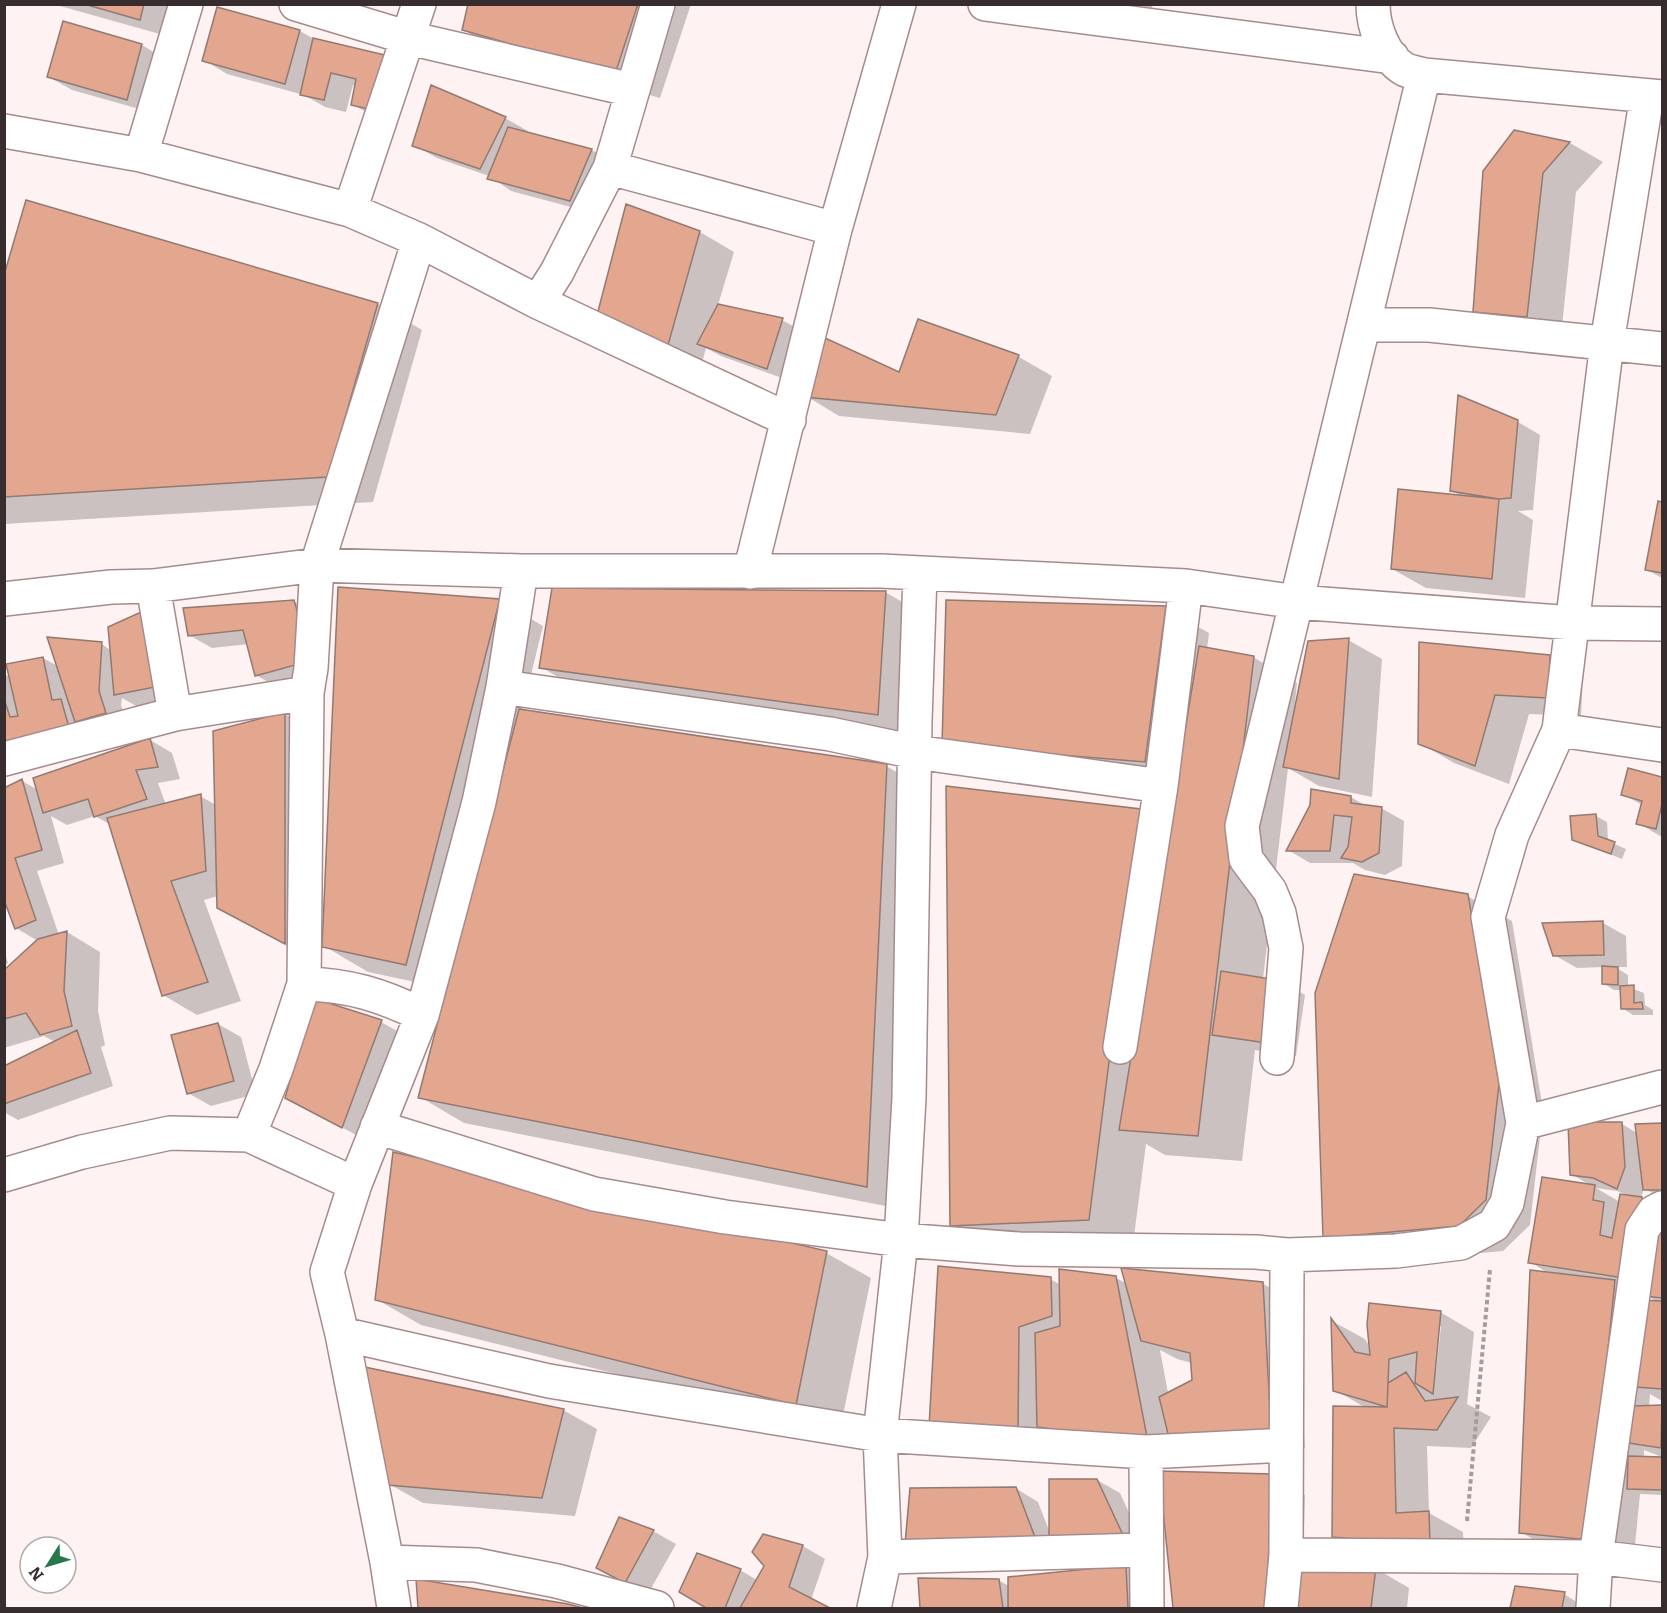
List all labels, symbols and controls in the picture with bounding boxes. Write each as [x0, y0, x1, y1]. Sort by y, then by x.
north arrow [18, 1535, 78, 1595]
text: N [25, 1563, 48, 1584]

